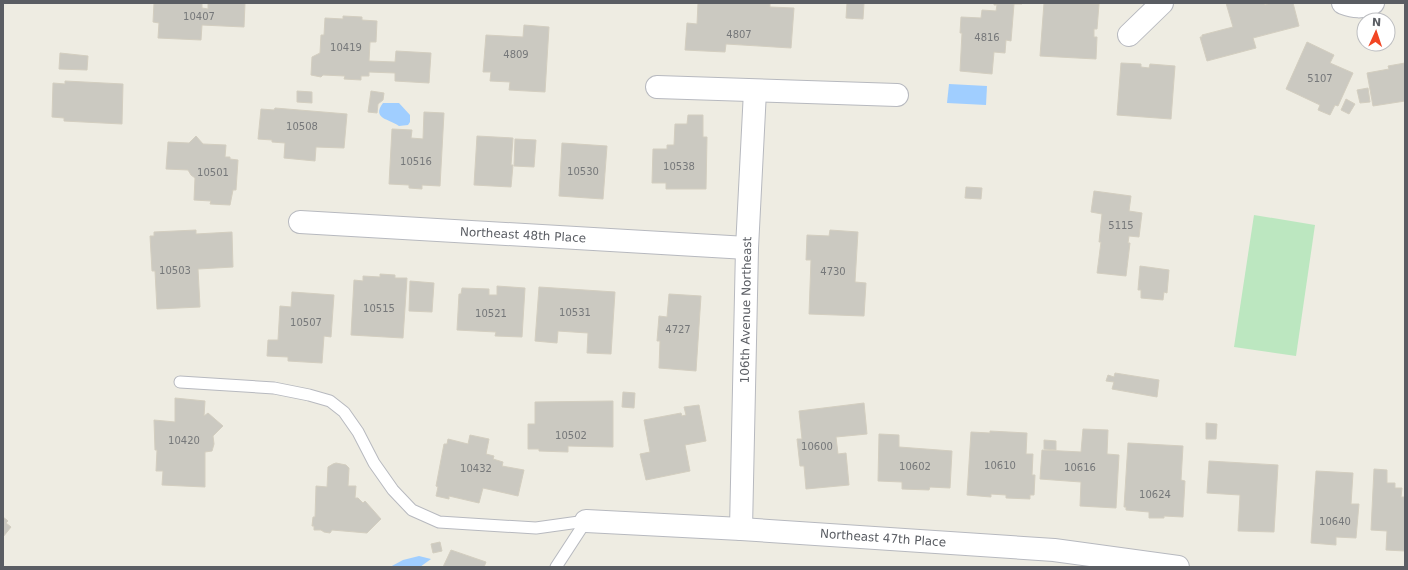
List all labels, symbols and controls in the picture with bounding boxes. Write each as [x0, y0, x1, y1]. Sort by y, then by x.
house number: 10407 [183, 11, 215, 22]
north arrow [1356, 12, 1396, 52]
text: N [1372, 16, 1381, 29]
house number: 4807 [726, 29, 752, 40]
house number: 4816 [974, 32, 1000, 43]
house number: 10419 [330, 42, 362, 53]
house number: 4809 [503, 49, 529, 60]
house number: 5107 [1307, 73, 1333, 84]
house number: 10508 [286, 121, 318, 132]
house number: 10516 [400, 156, 432, 167]
house number: 10538 [663, 161, 695, 172]
house number: 10530 [567, 166, 599, 177]
house number: 10501 [197, 167, 229, 178]
house number: 5115 [1108, 220, 1134, 231]
street label: Northeast 48th Place [460, 225, 586, 245]
street label: 106th Avenue Northeast [738, 236, 754, 383]
house number: 10503 [159, 265, 191, 276]
house number: 4730 [820, 266, 846, 277]
house number: 10515 [363, 303, 395, 314]
house number: 10531 [559, 307, 591, 318]
house number: 10521 [475, 308, 507, 319]
house number: 10507 [290, 317, 322, 328]
house number: 4727 [665, 324, 691, 335]
house number: 10502 [555, 430, 587, 441]
house number: 10420 [168, 435, 200, 446]
house number: 10600 [801, 441, 833, 452]
house number: 10610 [984, 460, 1016, 471]
house number: 10602 [899, 461, 931, 472]
house number: 10616 [1064, 462, 1096, 473]
house number: 10432 [460, 463, 492, 474]
house number: 10624 [1139, 489, 1171, 500]
house number: 10640 [1319, 516, 1351, 527]
street label: Northeast 47th Place [819, 527, 947, 549]

